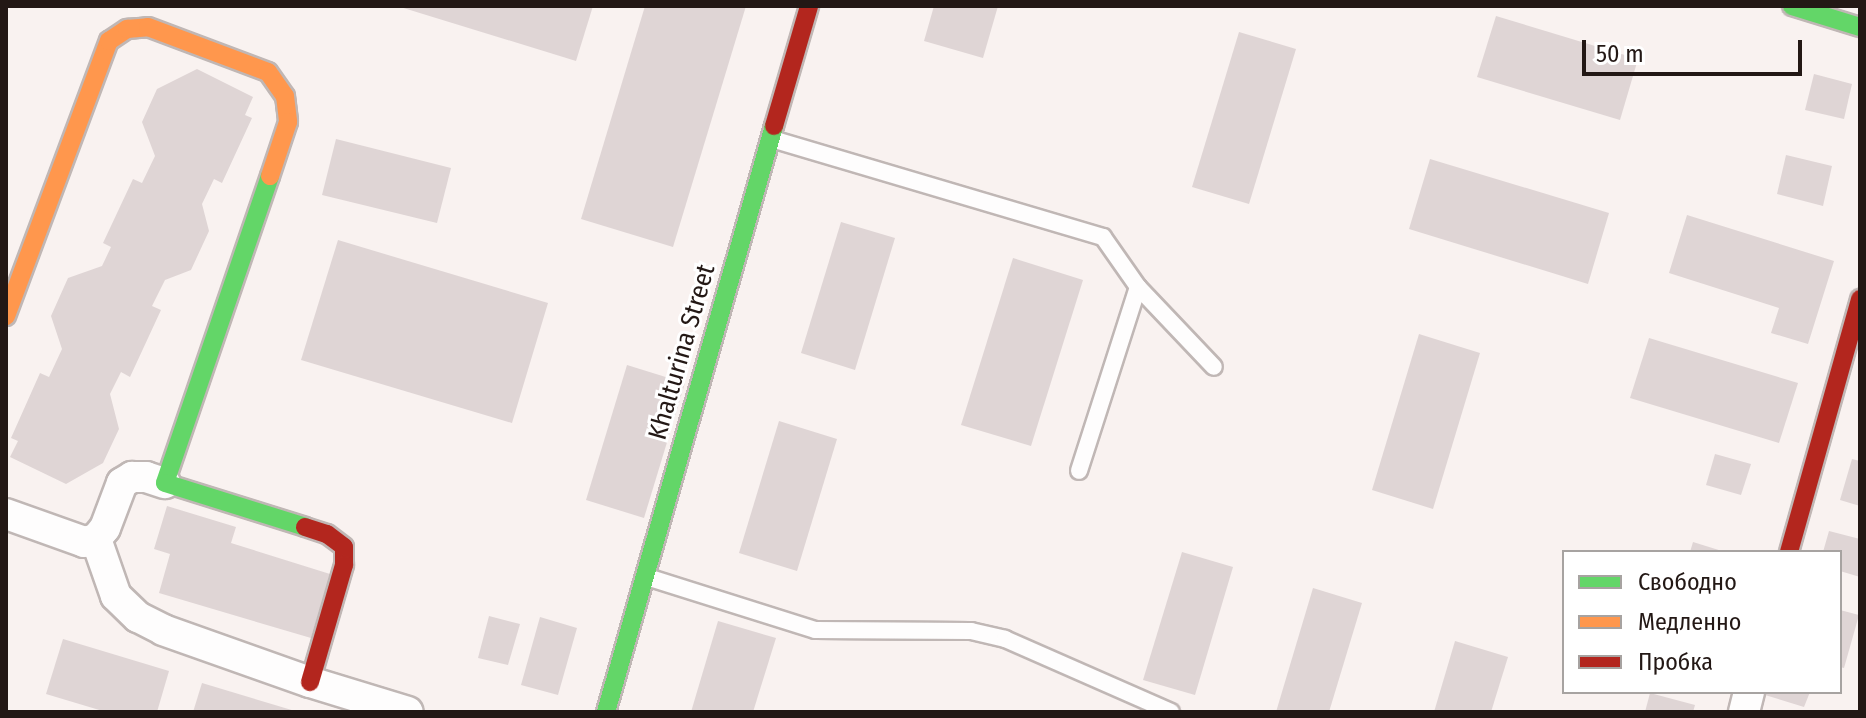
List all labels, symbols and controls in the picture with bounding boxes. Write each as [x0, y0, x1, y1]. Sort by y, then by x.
scale bar [1586, 24, 1806, 74]
text: 50 m [1596, 40, 1644, 68]
street label: Khalturina Street [642, 261, 722, 443]
legend [1562, 550, 1842, 694]
text: Свободно [1638, 568, 1737, 596]
text: Медленно [1638, 608, 1741, 636]
text: Пробка [1638, 648, 1713, 676]

